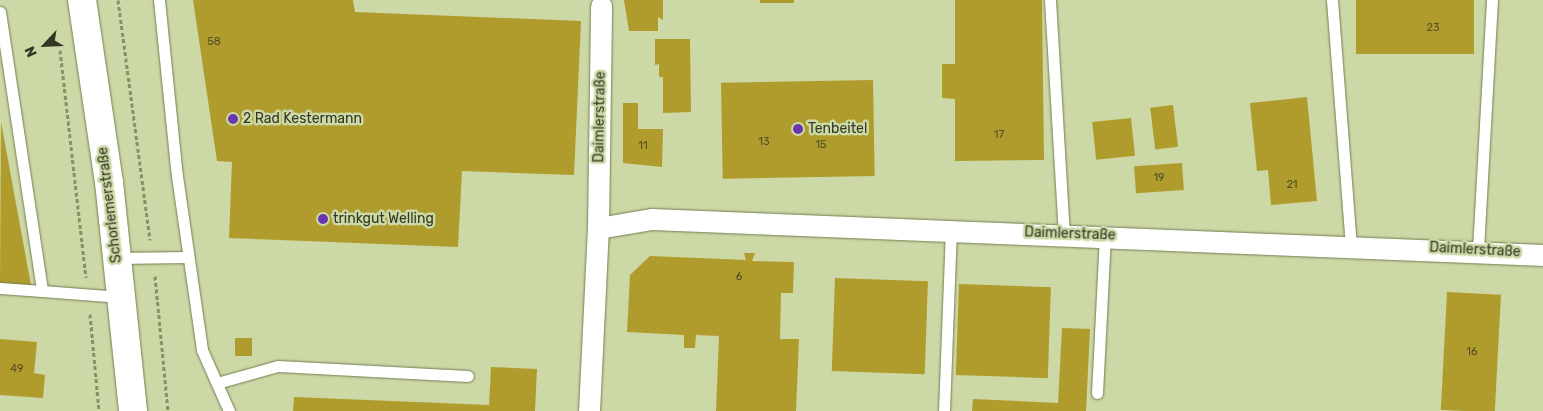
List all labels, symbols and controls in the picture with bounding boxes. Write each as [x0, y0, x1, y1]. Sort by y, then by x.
north arrow [20, 20, 70, 70]
house number: 23 [1426, 21, 1440, 35]
house number: 58 [207, 35, 221, 49]
text: N [21, 43, 41, 60]
street label: Daimlerstraße [591, 71, 609, 163]
place label: 2 Rad Kestermann [243, 111, 362, 127]
marker: 2 Rad Kestermann [227, 113, 239, 125]
place label: Tenbeitel [808, 121, 867, 137]
marker: Tenbeitel [792, 123, 804, 135]
house number: 17 [994, 128, 1004, 142]
house number: 13 [758, 135, 770, 149]
house number: 15 [815, 138, 827, 152]
house number: 11 [638, 139, 648, 153]
street label: Schorlemerstraße [95, 146, 125, 264]
house number: 19 [1153, 171, 1165, 185]
house number: 21 [1286, 178, 1298, 192]
place label: trinkgut Welling [333, 211, 434, 227]
marker: trinkgut Welling [317, 213, 329, 225]
street label: Daimlerstraße [1024, 224, 1116, 244]
street label: Daimlerstraße [1429, 239, 1521, 261]
house number: 6 [736, 270, 742, 284]
house number: 16 [1466, 345, 1478, 359]
house number: 49 [10, 362, 24, 376]

